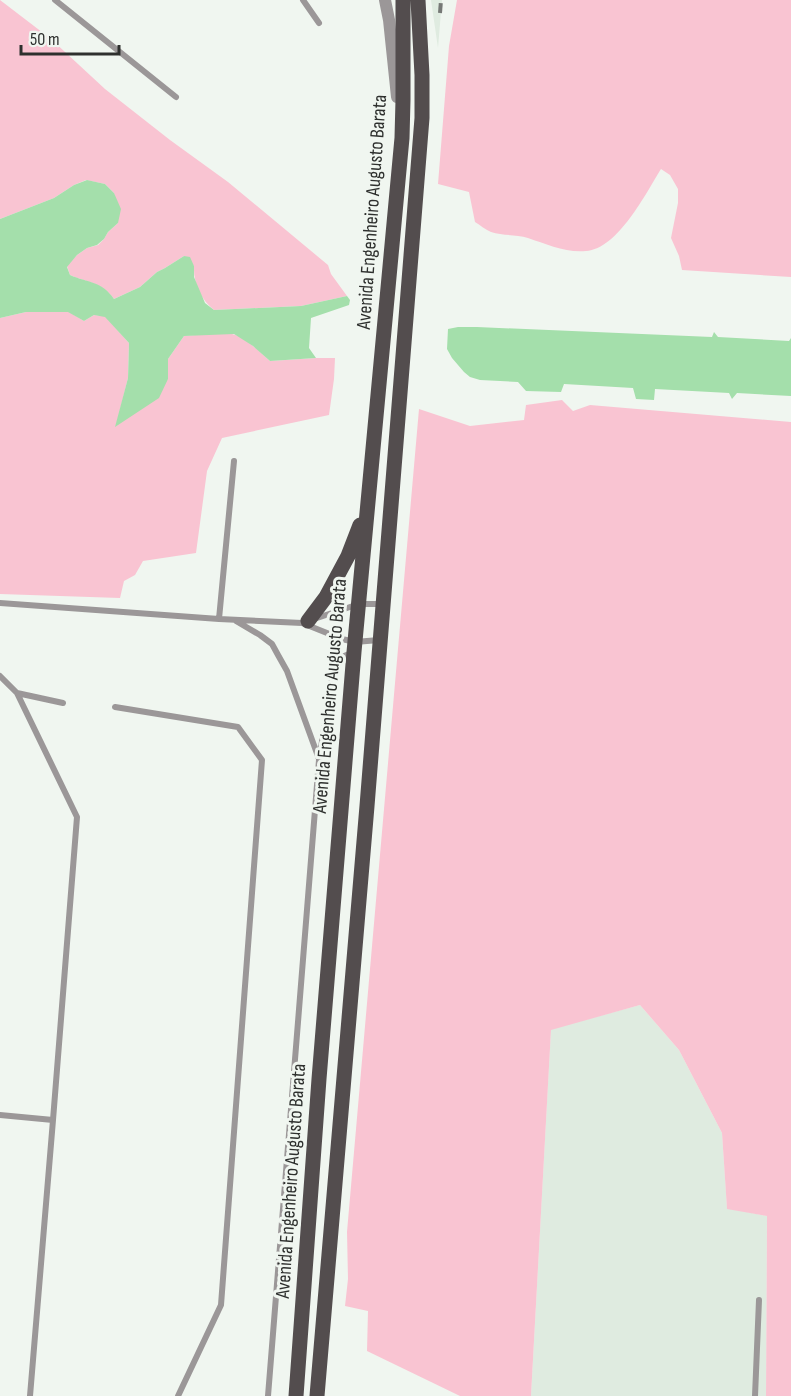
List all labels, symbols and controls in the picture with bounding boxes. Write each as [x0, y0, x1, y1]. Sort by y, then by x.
scale bar [21, 18, 118, 56]
text: 50 m [30, 29, 60, 50]
street label: Avenida Engenheiro Augusto Barata [352, 94, 392, 331]
street label: Avenida Engenheiro Augusto Barata [308, 578, 352, 815]
street label: Avenida Engenheiro Augusto Barata [271, 1063, 311, 1300]

